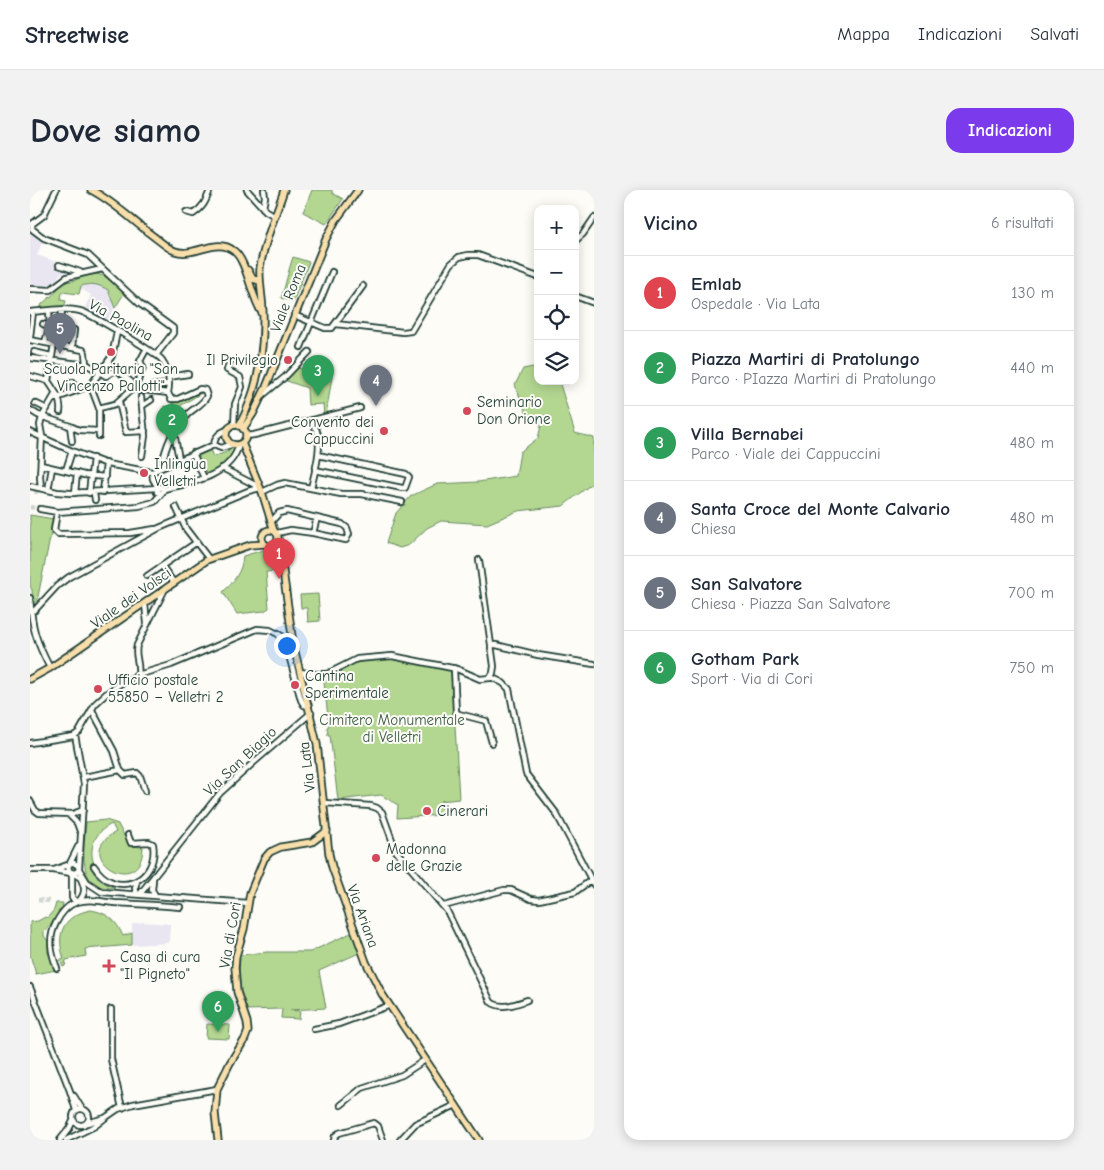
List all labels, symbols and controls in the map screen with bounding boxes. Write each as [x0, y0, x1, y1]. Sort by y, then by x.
text: Streetwise [25, 21, 129, 49]
text: Mappa [837, 24, 890, 45]
text: Indicazioni [918, 24, 1002, 45]
text: Salvati [1030, 24, 1079, 45]
button: Indicazioni [946, 108, 1074, 153]
text: Dove siamo [30, 110, 201, 151]
map controls [534, 205, 579, 385]
button: + [534, 205, 579, 250]
text: Vicino [644, 211, 698, 235]
text: 6 risultati [991, 214, 1054, 232]
button: − [534, 250, 579, 295]
street label: Viale Roma [266, 261, 310, 335]
text: Emlab [691, 273, 742, 295]
text: 1 [657, 284, 663, 302]
text: 130 m [1011, 284, 1054, 302]
street label: Via Paolina [86, 295, 156, 345]
button: locate [534, 295, 579, 340]
text: Ospedale · Via Lata [691, 295, 820, 313]
pin: 5 [44, 313, 76, 354]
button: layers [534, 340, 579, 385]
marker: Scuola Paritaria "San Vincenzo Pallotti" [105, 346, 117, 358]
text: Piazza Martiri di Pratolungo [691, 348, 920, 370]
place label: Il Privilegio [206, 351, 278, 369]
marker: Il Privilegio [282, 354, 294, 366]
pin: 3 [302, 355, 334, 396]
text: 2 [656, 359, 664, 377]
text: 440 m [1010, 359, 1054, 377]
place label: Scuola Paritaria "San Vincenzo Pallotti" [44, 360, 178, 395]
pin: 4 [360, 365, 392, 406]
text: Parco · PIazza Martiri di Pratolungo [691, 370, 936, 388]
place label: Seminario Don Orione [477, 393, 551, 428]
pin: 2 [156, 404, 188, 445]
marker: Seminario Don Orione [461, 405, 473, 417]
place label: Convento dei Cappuccini [291, 413, 374, 448]
text: Villa Bernabei [691, 423, 804, 445]
marker: Convento dei Cappuccini [378, 425, 390, 437]
text: 3 [656, 434, 664, 452]
text: 480 m [1010, 434, 1054, 452]
text: Parco · Viale dei Cappuccini [691, 445, 881, 463]
place label: Inlingua Velletri [154, 455, 207, 490]
marker: Inlingua Velletri [138, 467, 150, 479]
text: Santa Croce del Monte Calvario [691, 498, 950, 520]
text: 4 [656, 509, 664, 527]
text: 480 m [1010, 509, 1054, 527]
text: Chiesa [691, 520, 736, 538]
pin: 1 [263, 538, 295, 579]
street label: Viale dei Volsci [87, 564, 175, 632]
text: San Salvatore [691, 573, 802, 595]
text: 5 [656, 584, 664, 602]
text: 700 m [1008, 584, 1054, 602]
text: Chiesa · Piazza San Salvatore [691, 595, 891, 613]
your location [274, 633, 300, 659]
text: Gotham Park [691, 648, 799, 670]
text: 6 [656, 659, 664, 677]
text: 750 m [1009, 659, 1054, 677]
place label: Cantina Sperimentale [305, 667, 389, 702]
text: Sport · Via di Cori [691, 670, 813, 688]
place label: Ufficio postale 55850 – Velletri 2 [108, 671, 224, 706]
marker: Cantina Sperimentale [289, 679, 301, 691]
marker: Ufficio postale 55850 – Velletri 2 [92, 683, 104, 695]
park label: Cimitero Monumentale di Velletri [319, 711, 465, 746]
street label: Via San Biagio [200, 723, 280, 799]
street label: Via Lata [295, 741, 319, 793]
place label: Cinerari [437, 802, 488, 820]
marker: Cinerari [421, 805, 433, 817]
place label: Madonna delle Grazie [386, 840, 463, 875]
marker: Madonna delle Grazie [370, 852, 382, 864]
street label: Via Ariana [343, 882, 383, 950]
street label: Via di Cori [215, 900, 245, 970]
place label: Casa di cura "Il Pigneto" [120, 948, 201, 983]
marker: Casa di cura "Il Pigneto" [102, 959, 116, 973]
pin: 6 [202, 991, 234, 1032]

